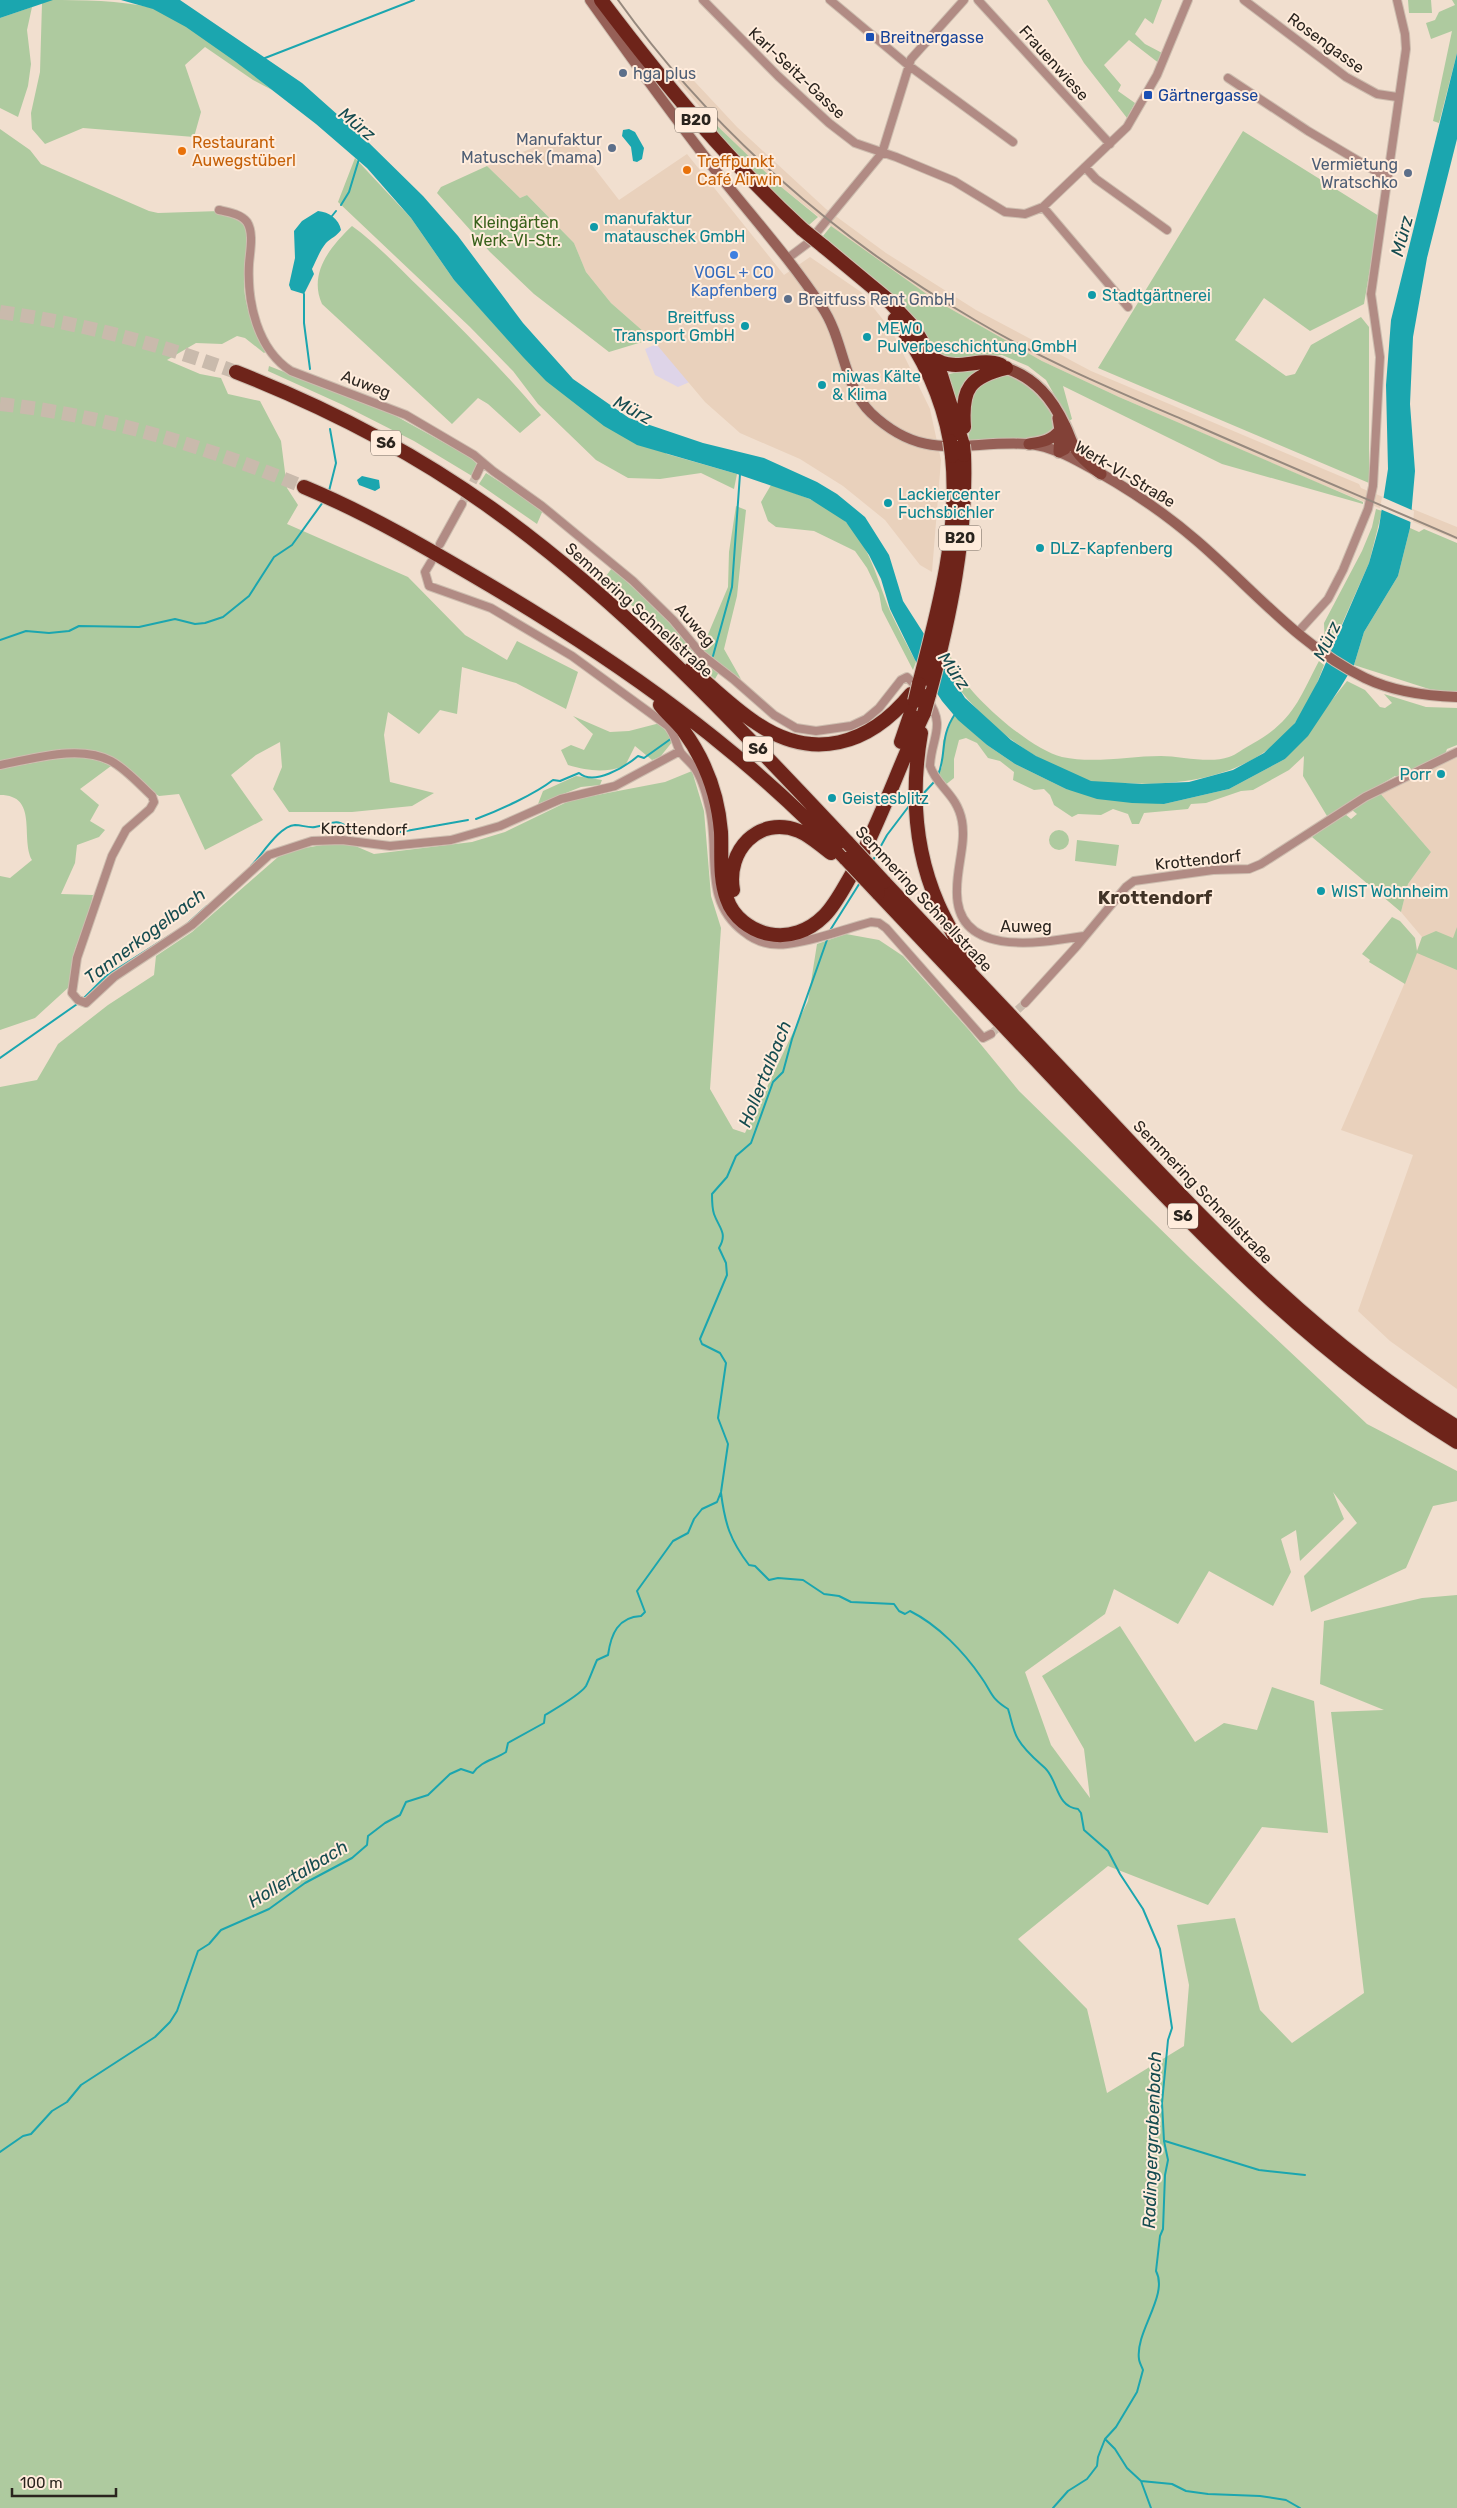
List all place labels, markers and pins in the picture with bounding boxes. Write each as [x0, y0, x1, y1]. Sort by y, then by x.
place label: Breitnergasse [880, 28, 984, 47]
marker: Breitnergasse [864, 31, 876, 43]
place label: hga plus [633, 64, 696, 83]
marker: hga plus [617, 67, 629, 79]
place label: Gärtnergasse [1158, 86, 1258, 105]
marker: Gärtnergasse [1142, 89, 1154, 101]
place label: Manufaktur Matuschek (mama) [461, 130, 602, 167]
place label: Restaurant Auwegstüberl [192, 133, 296, 170]
marker: Manufaktur Matuschek (mama) [606, 142, 618, 154]
marker: Restaurant Auwegstüberl [176, 145, 188, 157]
place label: Treffpunkt Café Airwin [697, 152, 782, 189]
place label: Vermietung Wratschko [1311, 155, 1398, 192]
marker: Treffpunkt Café Airwin [681, 164, 693, 176]
marker: Vermietung Wratschko [1402, 167, 1414, 179]
place label: manufaktur matauschek GmbH [604, 209, 745, 246]
marker: manufaktur matauschek GmbH [588, 221, 600, 233]
marker: VOGL + CO Kapfenberg [728, 249, 740, 261]
place label: VOGL + CO Kapfenberg [691, 263, 777, 300]
place label: Stadtgärtnerei [1102, 286, 1211, 305]
marker: Stadtgärtnerei [1086, 289, 1098, 301]
place label: Breitfuss Rent GmbH [798, 290, 955, 309]
marker: Breitfuss Rent GmbH [782, 293, 794, 305]
place label: Breitfuss Transport GmbH [613, 308, 735, 345]
place label: MEWO Pulverbeschichtung GmbH [877, 319, 1077, 356]
marker: Breitfuss Transport GmbH [739, 320, 751, 332]
marker: MEWO Pulverbeschichtung GmbH [861, 331, 873, 343]
place label: miwas Kälte & Klima [832, 367, 921, 404]
marker: miwas Kälte & Klima [816, 379, 828, 391]
place label: Lackiercenter Fuchsbichler [898, 485, 1000, 522]
marker: Lackiercenter Fuchsbichler [882, 497, 894, 509]
place label: DLZ-Kapfenberg [1050, 539, 1173, 558]
marker: DLZ-Kapfenberg [1034, 542, 1046, 554]
place label: Porr [1399, 765, 1431, 784]
marker: Porr [1435, 768, 1447, 780]
place label: Geistesblitz [842, 789, 929, 808]
marker: Geistesblitz [826, 792, 838, 804]
place label: WIST Wohnheim [1331, 882, 1448, 901]
marker: WIST Wohnheim [1315, 885, 1327, 897]

